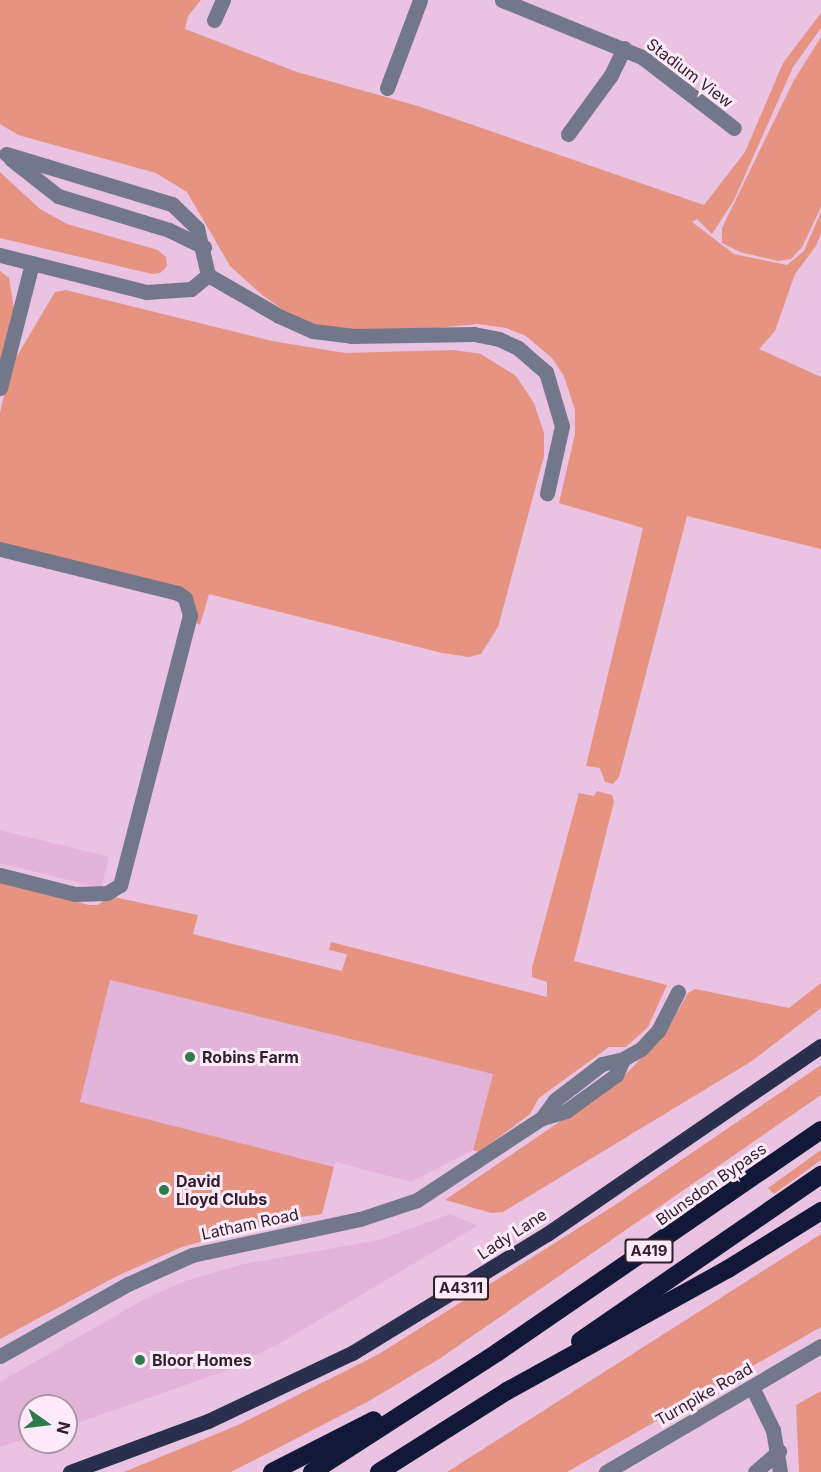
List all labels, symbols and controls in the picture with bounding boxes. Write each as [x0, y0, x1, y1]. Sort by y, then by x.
street label: Stadium View [643, 34, 737, 112]
place label: Robins Farm [202, 1047, 299, 1067]
marker: Robins Farm [183, 1050, 197, 1064]
street label: Blunsdon Bypass [652, 1139, 770, 1229]
place label: David Lloyd Clubs [176, 1171, 267, 1209]
marker: David Lloyd Clubs [157, 1183, 171, 1197]
street label: Latham Road [200, 1204, 300, 1244]
street label: Lady Lane [474, 1205, 550, 1263]
road number: A419 [624, 1239, 674, 1263]
road number: A4311 [432, 1276, 490, 1300]
place label: Bloor Homes [152, 1350, 252, 1370]
marker: Bloor Homes [133, 1353, 147, 1367]
street label: Turnpike Road [652, 1358, 756, 1430]
north arrow [18, 1394, 78, 1454]
text: N [52, 1420, 75, 1436]

